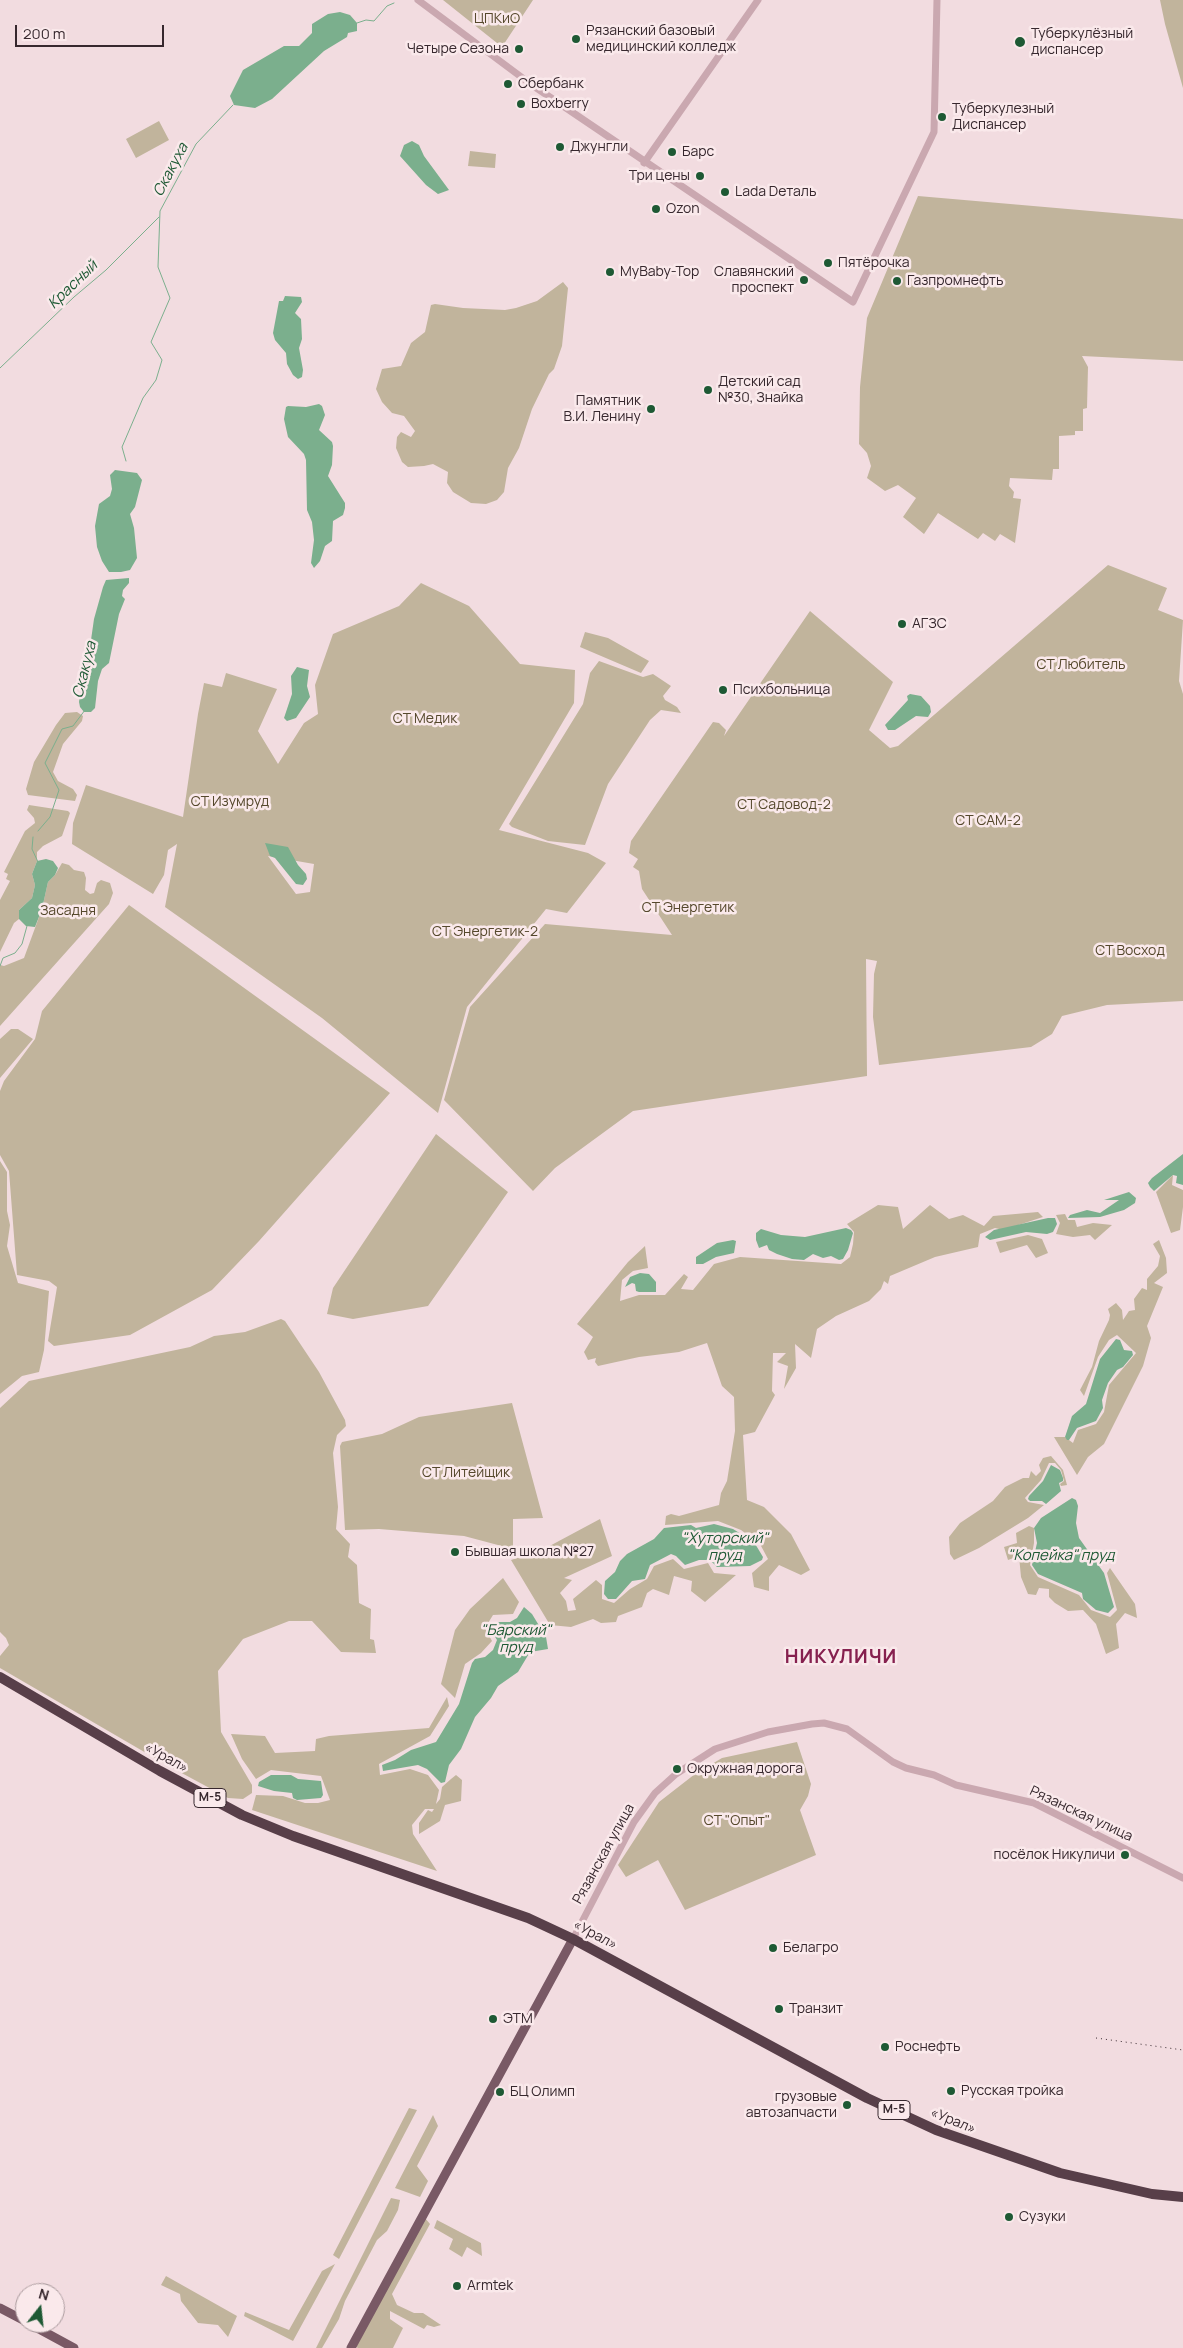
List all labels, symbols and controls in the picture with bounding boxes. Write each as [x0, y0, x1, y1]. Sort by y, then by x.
park label: ЦПКиО [474, 11, 520, 27]
scale bar [18, 15, 166, 47]
text: 200 m [23, 23, 66, 44]
place label: Рязанский базовый медицинский колледж [586, 23, 736, 56]
place label: Туберкулёзный диспансер [1031, 26, 1133, 58]
marker: Рязанский базовый медицинский колледж [570, 33, 582, 45]
marker: Туберкулёзный диспансер [1013, 35, 1027, 49]
place label: Четыре Сезона [407, 41, 509, 57]
marker: Четыре Сезона [513, 43, 525, 55]
place label: Сбербанк [518, 76, 584, 92]
marker: Сбербанк [502, 78, 514, 90]
place label: Boxberry [531, 96, 589, 112]
marker: Boxberry [515, 98, 527, 110]
place label: Туберкулезный Диспансер [952, 101, 1054, 134]
marker: Туберкулезный Диспансер [936, 111, 948, 123]
place label: Джунгли [570, 139, 628, 155]
water label: Скакуха [149, 140, 193, 200]
marker: Джунгли [554, 141, 566, 153]
place label: Барс [682, 144, 714, 160]
marker: Барс [666, 146, 678, 158]
place label: Три цены [629, 168, 690, 184]
marker: Три цены [694, 170, 706, 182]
place label: Lada Dеталь [735, 184, 816, 200]
marker: Lada Dеталь [719, 186, 731, 198]
place label: Ozon [666, 201, 700, 217]
marker: Ozon [650, 203, 662, 215]
place label: Пятёрочка [838, 255, 910, 271]
water label: Красный [44, 257, 102, 313]
marker: Пятёрочка [822, 257, 834, 269]
place label: MyBaby-Top [620, 264, 699, 280]
place label: Славянский проспект [714, 264, 794, 296]
marker: MyBaby-Top [604, 266, 616, 278]
place label: Газпромнефть [907, 273, 1003, 289]
marker: Славянский проспект [798, 274, 810, 286]
marker: Газпромнефть [891, 275, 903, 287]
place label: Детский сад №30, Знайка [718, 374, 803, 407]
marker: Детский сад №30, Знайка [702, 384, 714, 396]
place label: Памятник В.И. Ленину [563, 393, 641, 426]
marker: Памятник В.И. Ленину [645, 403, 657, 415]
place label: АГЗС [912, 616, 947, 632]
marker: АГЗС [896, 618, 908, 630]
water label: Скакуха [69, 640, 101, 700]
park label: СТ Любитель [1037, 657, 1125, 673]
place label: Психбольница [733, 682, 830, 698]
marker: Психбольница [717, 684, 729, 696]
park label: СТ Медик [393, 711, 457, 727]
park label: СТ Изумруд [191, 794, 269, 810]
park label: СТ Садовод-2 [737, 797, 831, 813]
park label: СТ САМ-2 [955, 813, 1021, 829]
park label: СТ Энергетик [642, 900, 734, 916]
park label: Засадня [40, 903, 96, 919]
park label: СТ Энергетик-2 [432, 924, 538, 940]
park label: СТ Восход [1095, 943, 1165, 959]
park label: СТ Литейщик [422, 1465, 510, 1481]
water label: "Хуторский" пруд [682, 1530, 768, 1565]
place label: Бывшая школа №27 [465, 1544, 594, 1560]
marker: Бывшая школа №27 [449, 1546, 461, 1558]
water label: "Копейка" пруд [1008, 1547, 1114, 1565]
water label: "Барский" пруд [481, 1622, 551, 1657]
district label: НИКУЛИЧИ [784, 1647, 898, 1669]
street label: «Урал» [141, 1739, 191, 1777]
place label: Окружная дорога [687, 1761, 803, 1777]
marker: Окружная дорога [671, 1763, 683, 1775]
street label: Рязанская улица [1027, 1783, 1135, 1845]
road number: М-5 [194, 1789, 226, 1808]
street label: Рязанская улица [570, 1801, 638, 1907]
park label: СТ "Опыт" [704, 1813, 770, 1829]
place label: посёлок Никуличи [994, 1847, 1115, 1863]
marker: посёлок Никуличи [1119, 1849, 1131, 1861]
street label: «Урал» [570, 1916, 620, 1954]
place label: Белагро [783, 1940, 839, 1956]
marker: Белагро [767, 1942, 779, 1954]
place label: Транзит [789, 2001, 843, 2017]
marker: Транзит [773, 2003, 785, 2015]
place label: ЭТМ [503, 2011, 533, 2027]
marker: ЭТМ [487, 2013, 499, 2025]
place label: Роснефть [895, 2039, 960, 2055]
marker: Роснефть [879, 2041, 891, 2053]
place label: Русская тройка [961, 2083, 1063, 2099]
place label: БЦ Олимп [510, 2084, 575, 2100]
marker: Русская тройка [945, 2085, 957, 2097]
marker: БЦ Олимп [494, 2086, 506, 2098]
place label: грузовые автозапчасти [746, 2089, 837, 2122]
marker: грузовые автозапчасти [841, 2099, 853, 2111]
road number: М-5 [878, 2100, 910, 2120]
street label: «Урал» [928, 2104, 978, 2138]
place label: Сузуки [1019, 2209, 1066, 2225]
marker: Сузуки [1003, 2211, 1015, 2223]
place label: Armtek [467, 2278, 513, 2294]
marker: Armtek [451, 2280, 463, 2292]
north arrow [15, 2283, 65, 2333]
text: N [37, 2284, 51, 2305]

